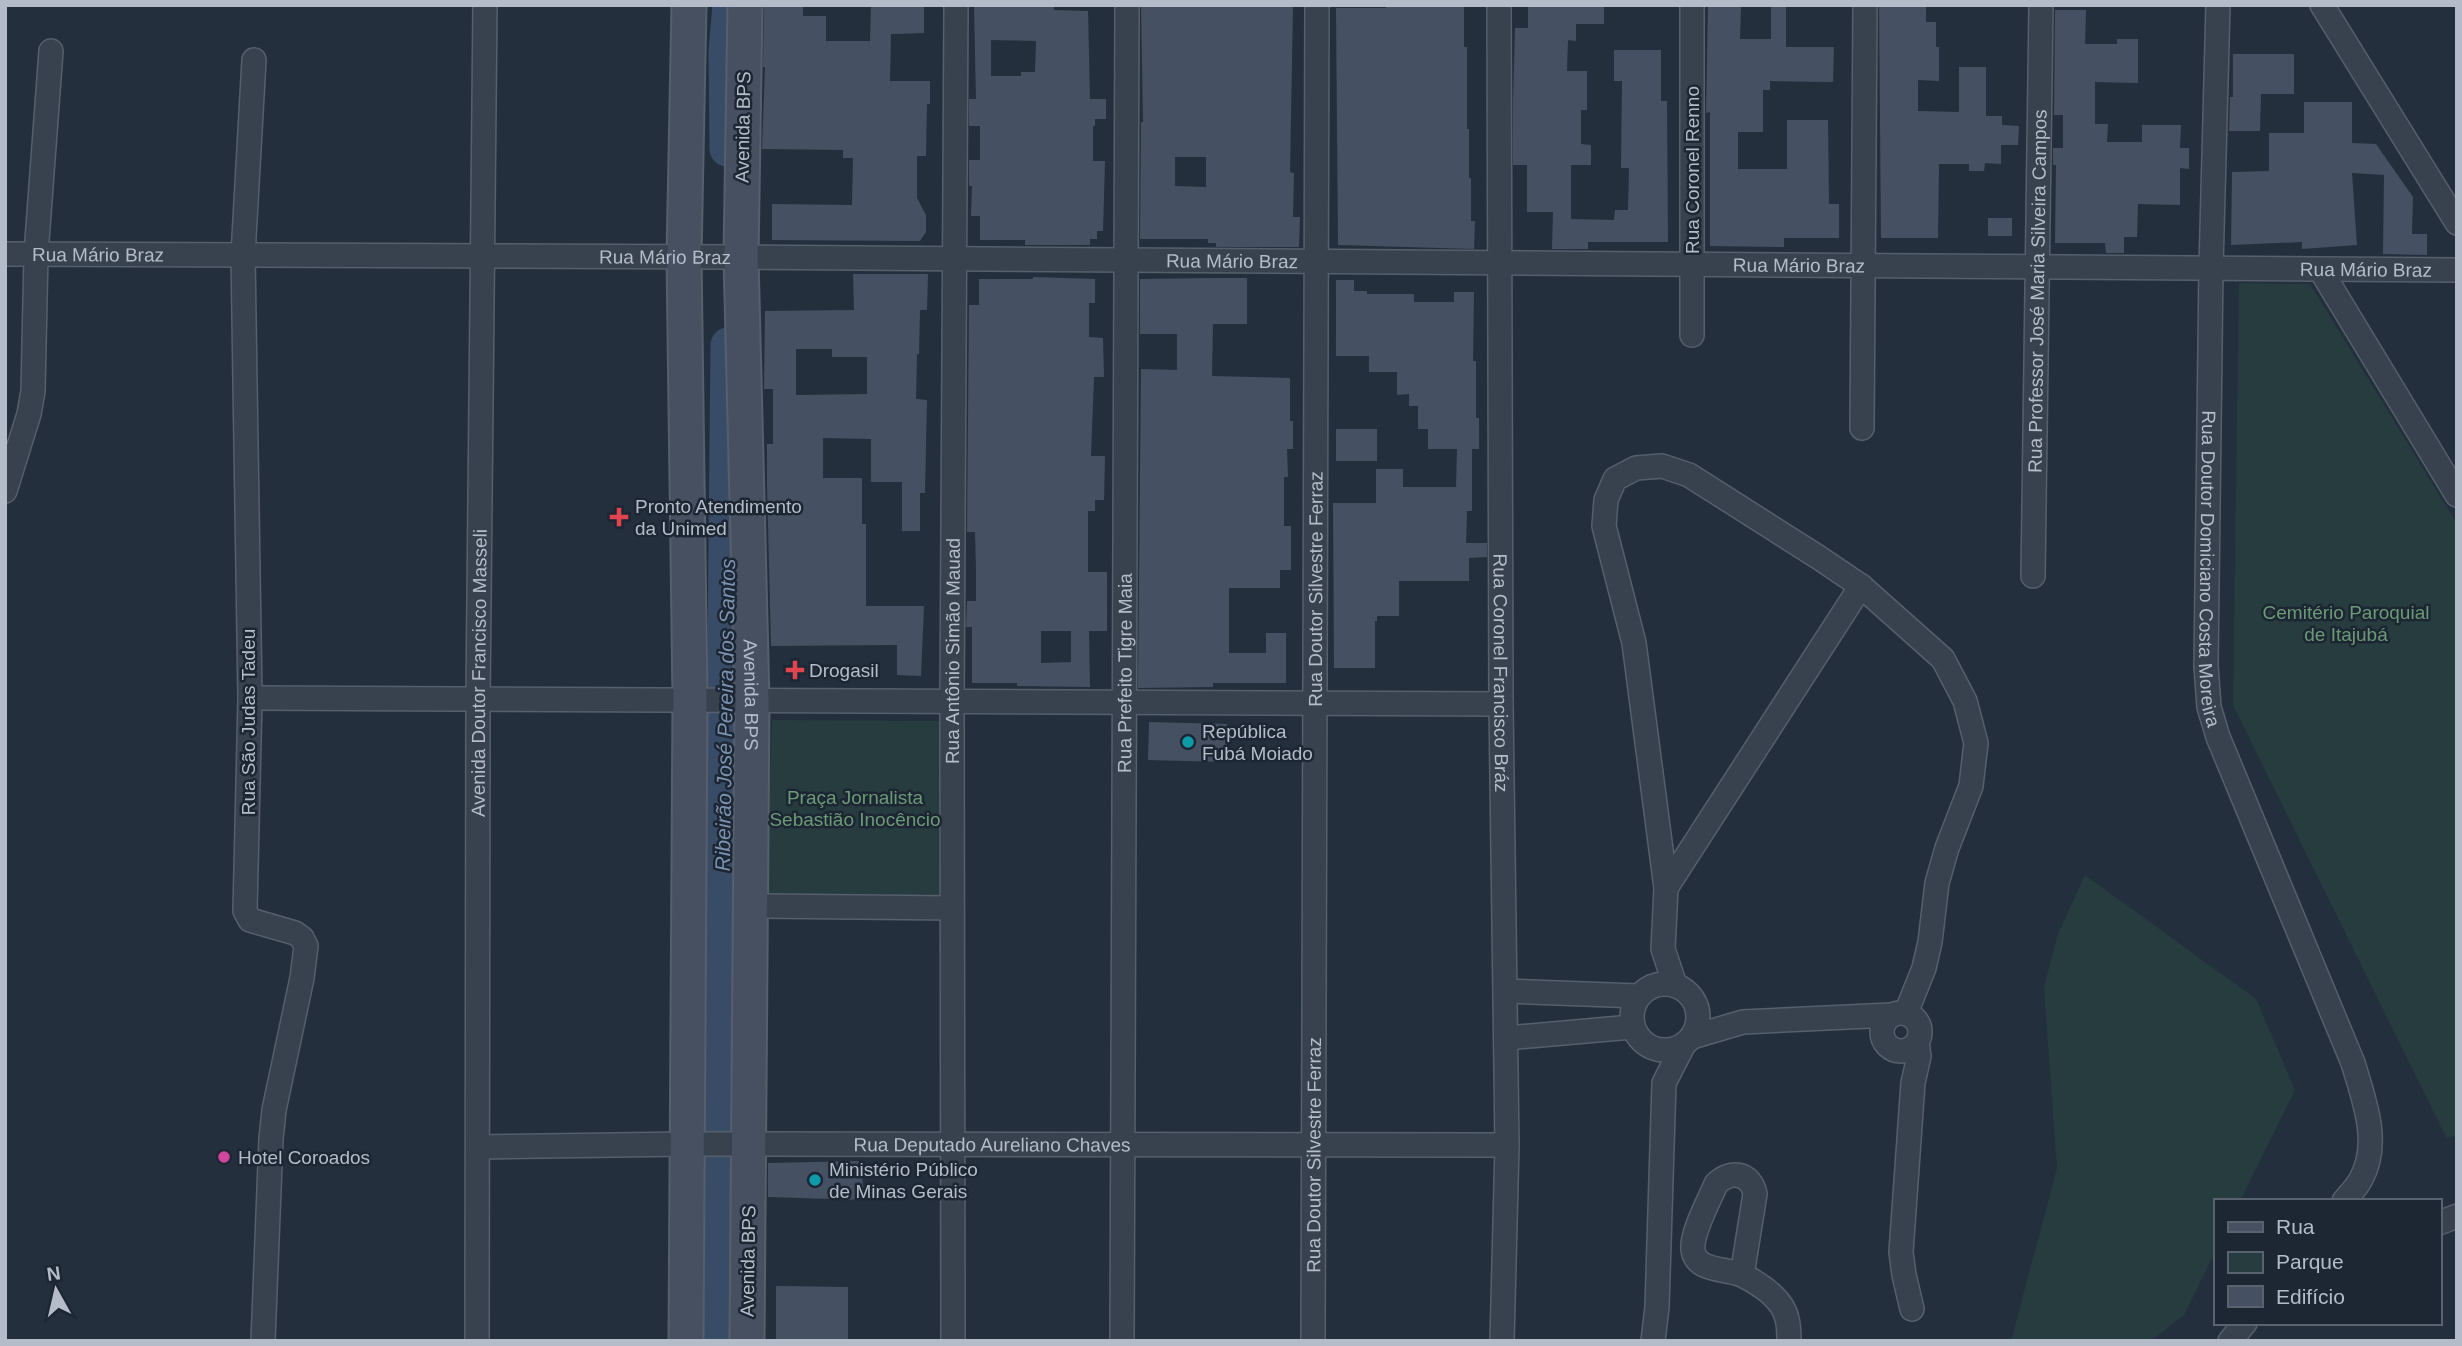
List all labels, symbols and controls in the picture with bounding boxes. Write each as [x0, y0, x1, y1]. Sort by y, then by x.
street label: Avenida BPS [732, 71, 754, 183]
street label: Rua Coronel Renno [1682, 86, 1703, 254]
street label: Rua Professor José Maria Silveira Campos [2024, 109, 2050, 473]
street label: Rua Mário Braz [32, 244, 164, 265]
street label: Rua Mário Braz [599, 246, 731, 268]
street label: Rua Mário Braz [1166, 250, 1298, 272]
street label: Rua Mário Braz [1733, 254, 1865, 276]
street label: Rua Mário Braz [2300, 258, 2432, 280]
street label: Rua Doutor Domiciano Costa Moreira [2195, 410, 2225, 730]
street label: Rua Doutor Silvestre Ferraz [1304, 471, 1326, 707]
place label: Pronto Atendimento da Unimed [635, 496, 802, 539]
marker: Pronto Atendimento da Unimed [609, 507, 629, 527]
street label: Avenida Doutor Francisco Masseli [467, 529, 490, 817]
street label: Rua Antônio Simão Mauad [941, 538, 963, 764]
street label: Rua Coronel Francisco Bráz [1490, 554, 1513, 793]
water label: Ribeirão José Pereira dos Santos [711, 558, 739, 872]
street label: Rua Prefeito Tigre Maia [1114, 573, 1135, 773]
park label: Cemitério Paroquial de Itajubá [2263, 602, 2429, 645]
street label: Rua São Judas Tadeu [238, 629, 259, 815]
street label: Avenida BPS [740, 639, 763, 751]
place label: Drogasil [809, 660, 879, 681]
marker: Drogasil [787, 662, 803, 678]
place label: República Fubá Moiado [1202, 721, 1313, 764]
marker: República Fubá Moiado [1180, 734, 1196, 750]
park label: Praça Jornalista Sebastião Inocêncio [769, 787, 941, 830]
street label: Rua Doutor Silvestre Ferraz [1303, 1037, 1324, 1273]
street label: Rua Deputado Aureliano Chaves [853, 1134, 1130, 1155]
place label: Hotel Coroados [238, 1147, 370, 1168]
marker: Hotel Coroados [216, 1149, 232, 1165]
place label: Ministério Público de Minas Gerais [829, 1159, 978, 1202]
marker: Ministério Público de Minas Gerais [807, 1172, 823, 1188]
legend [2214, 1199, 2441, 1325]
street label: Avenida BPS [737, 1205, 759, 1317]
text: Rua [2276, 1215, 2315, 1238]
text: Parque [2276, 1250, 2344, 1273]
north arrow [21, 1255, 91, 1325]
text: N [45, 1262, 62, 1285]
text: Edifício [2276, 1285, 2345, 1308]

